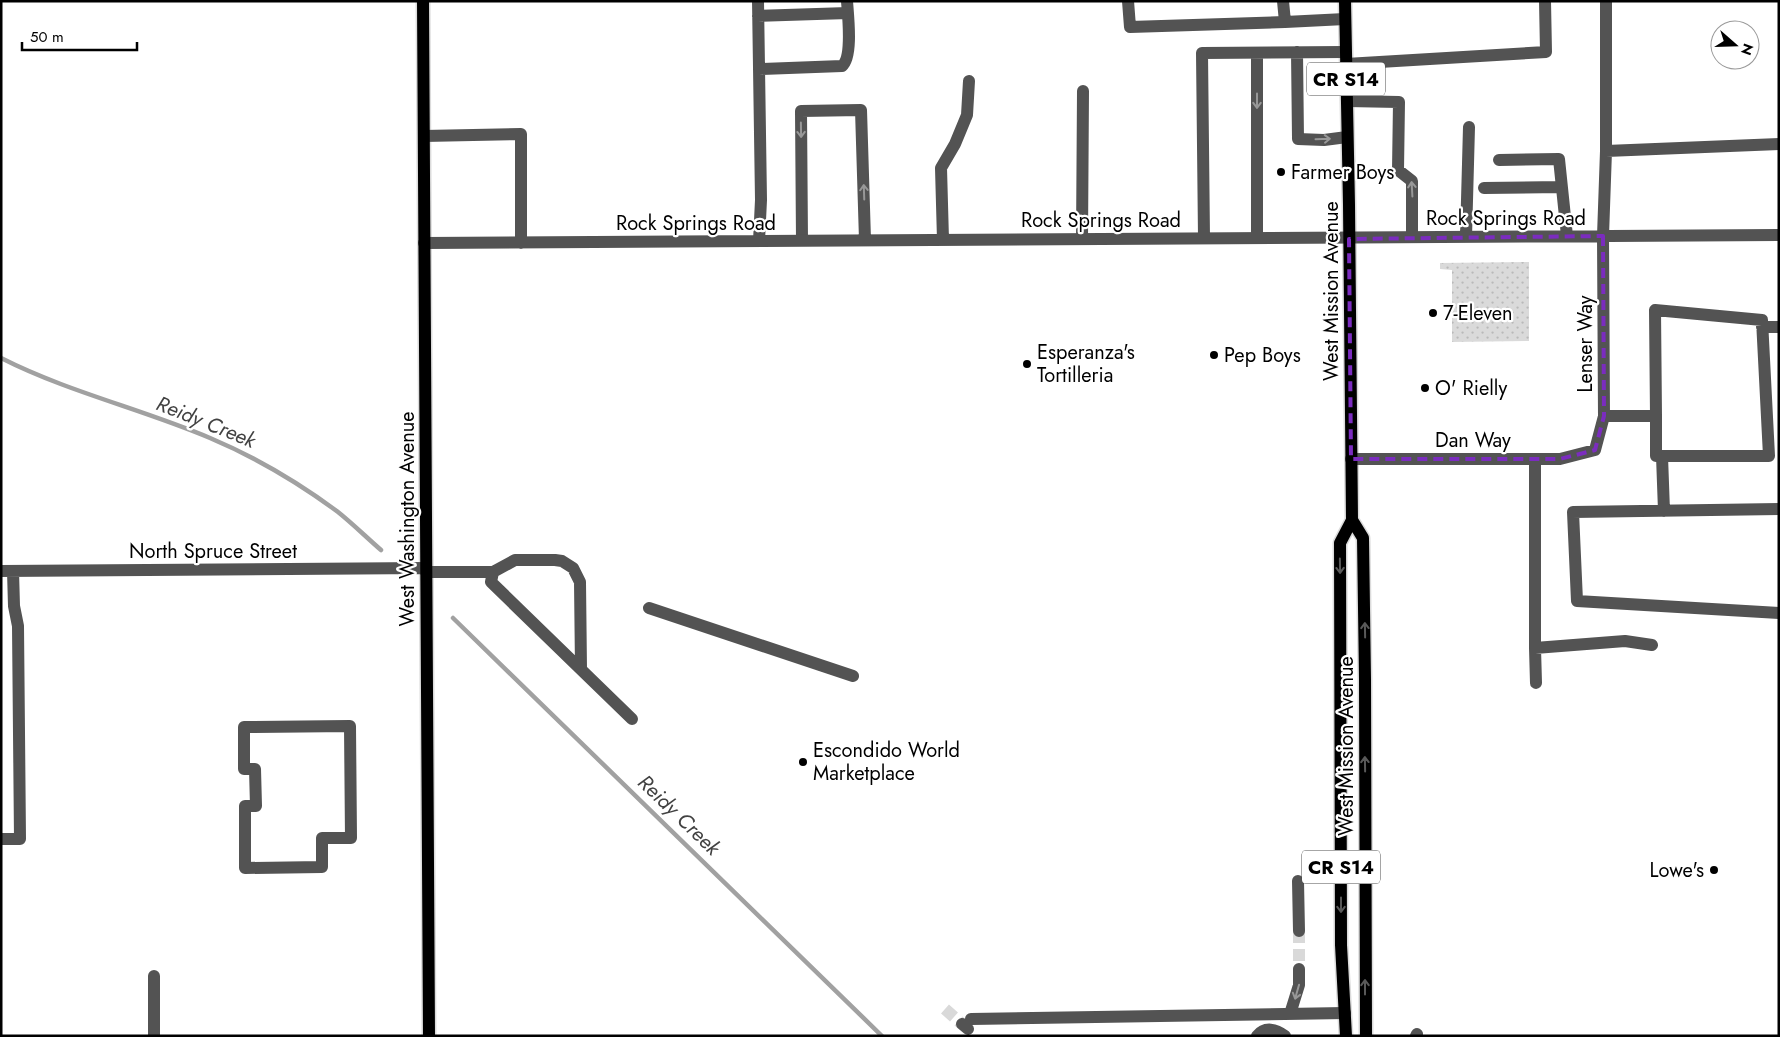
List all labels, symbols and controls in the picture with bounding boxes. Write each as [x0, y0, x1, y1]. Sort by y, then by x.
scale bar [22, 20, 138, 52]
north arrow [1710, 20, 1760, 70]
text: 50 m [30, 26, 64, 48]
text: N [1736, 41, 1759, 58]
road number: CR S14 [1307, 62, 1385, 96]
one-way arrow [1252, 93, 1262, 109]
one-way arrow [796, 122, 806, 138]
one-way arrow [1314, 135, 1330, 144]
place label: Farmer Boys [1291, 158, 1394, 187]
marker: Farmer Boys [1275, 166, 1287, 178]
one-way arrow [1407, 181, 1416, 197]
one-way arrow [859, 184, 869, 200]
street label: West Mission Avenue [1317, 201, 1346, 381]
street label: Rock Springs Road [1426, 204, 1586, 233]
street label: Rock Springs Road [1021, 206, 1181, 235]
street label: Rock Springs Road [616, 209, 776, 238]
street label: Lenser Way [1571, 295, 1600, 393]
place label: 7-Eleven [1443, 299, 1513, 328]
marker: 7-Eleven [1427, 307, 1439, 319]
place label: Esperanza's Tortilleria [1037, 338, 1135, 390]
place label: Pep Boys [1224, 341, 1301, 370]
marker: Pep Boys [1208, 349, 1220, 361]
marker: Esperanza's Tortilleria [1021, 358, 1033, 370]
place label: O' Rielly [1435, 374, 1507, 403]
marker: O' Rielly [1419, 382, 1431, 394]
water label: Reidy Creek [152, 388, 261, 456]
street label: West Washington Avenue [393, 412, 422, 626]
street label: Dan Way [1435, 426, 1511, 455]
street label: North Spruce Street [129, 537, 297, 566]
one-way arrow [1335, 557, 1345, 573]
one-way arrow [1360, 622, 1370, 638]
street label: West Mission Avenue [1332, 656, 1361, 836]
place label: Escondido World Marketplace [813, 736, 960, 788]
marker: Escondido World Marketplace [797, 756, 809, 768]
one-way arrow [1360, 756, 1370, 772]
water label: Reidy Creek [631, 768, 728, 863]
road number: CR S14 [1302, 850, 1380, 884]
place label: Lowe's [1650, 856, 1704, 885]
marker: Lowe's [1708, 864, 1720, 876]
one-way arrow [1336, 896, 1346, 913]
one-way arrow [1361, 979, 1370, 995]
one-way arrow [1292, 983, 1301, 999]

